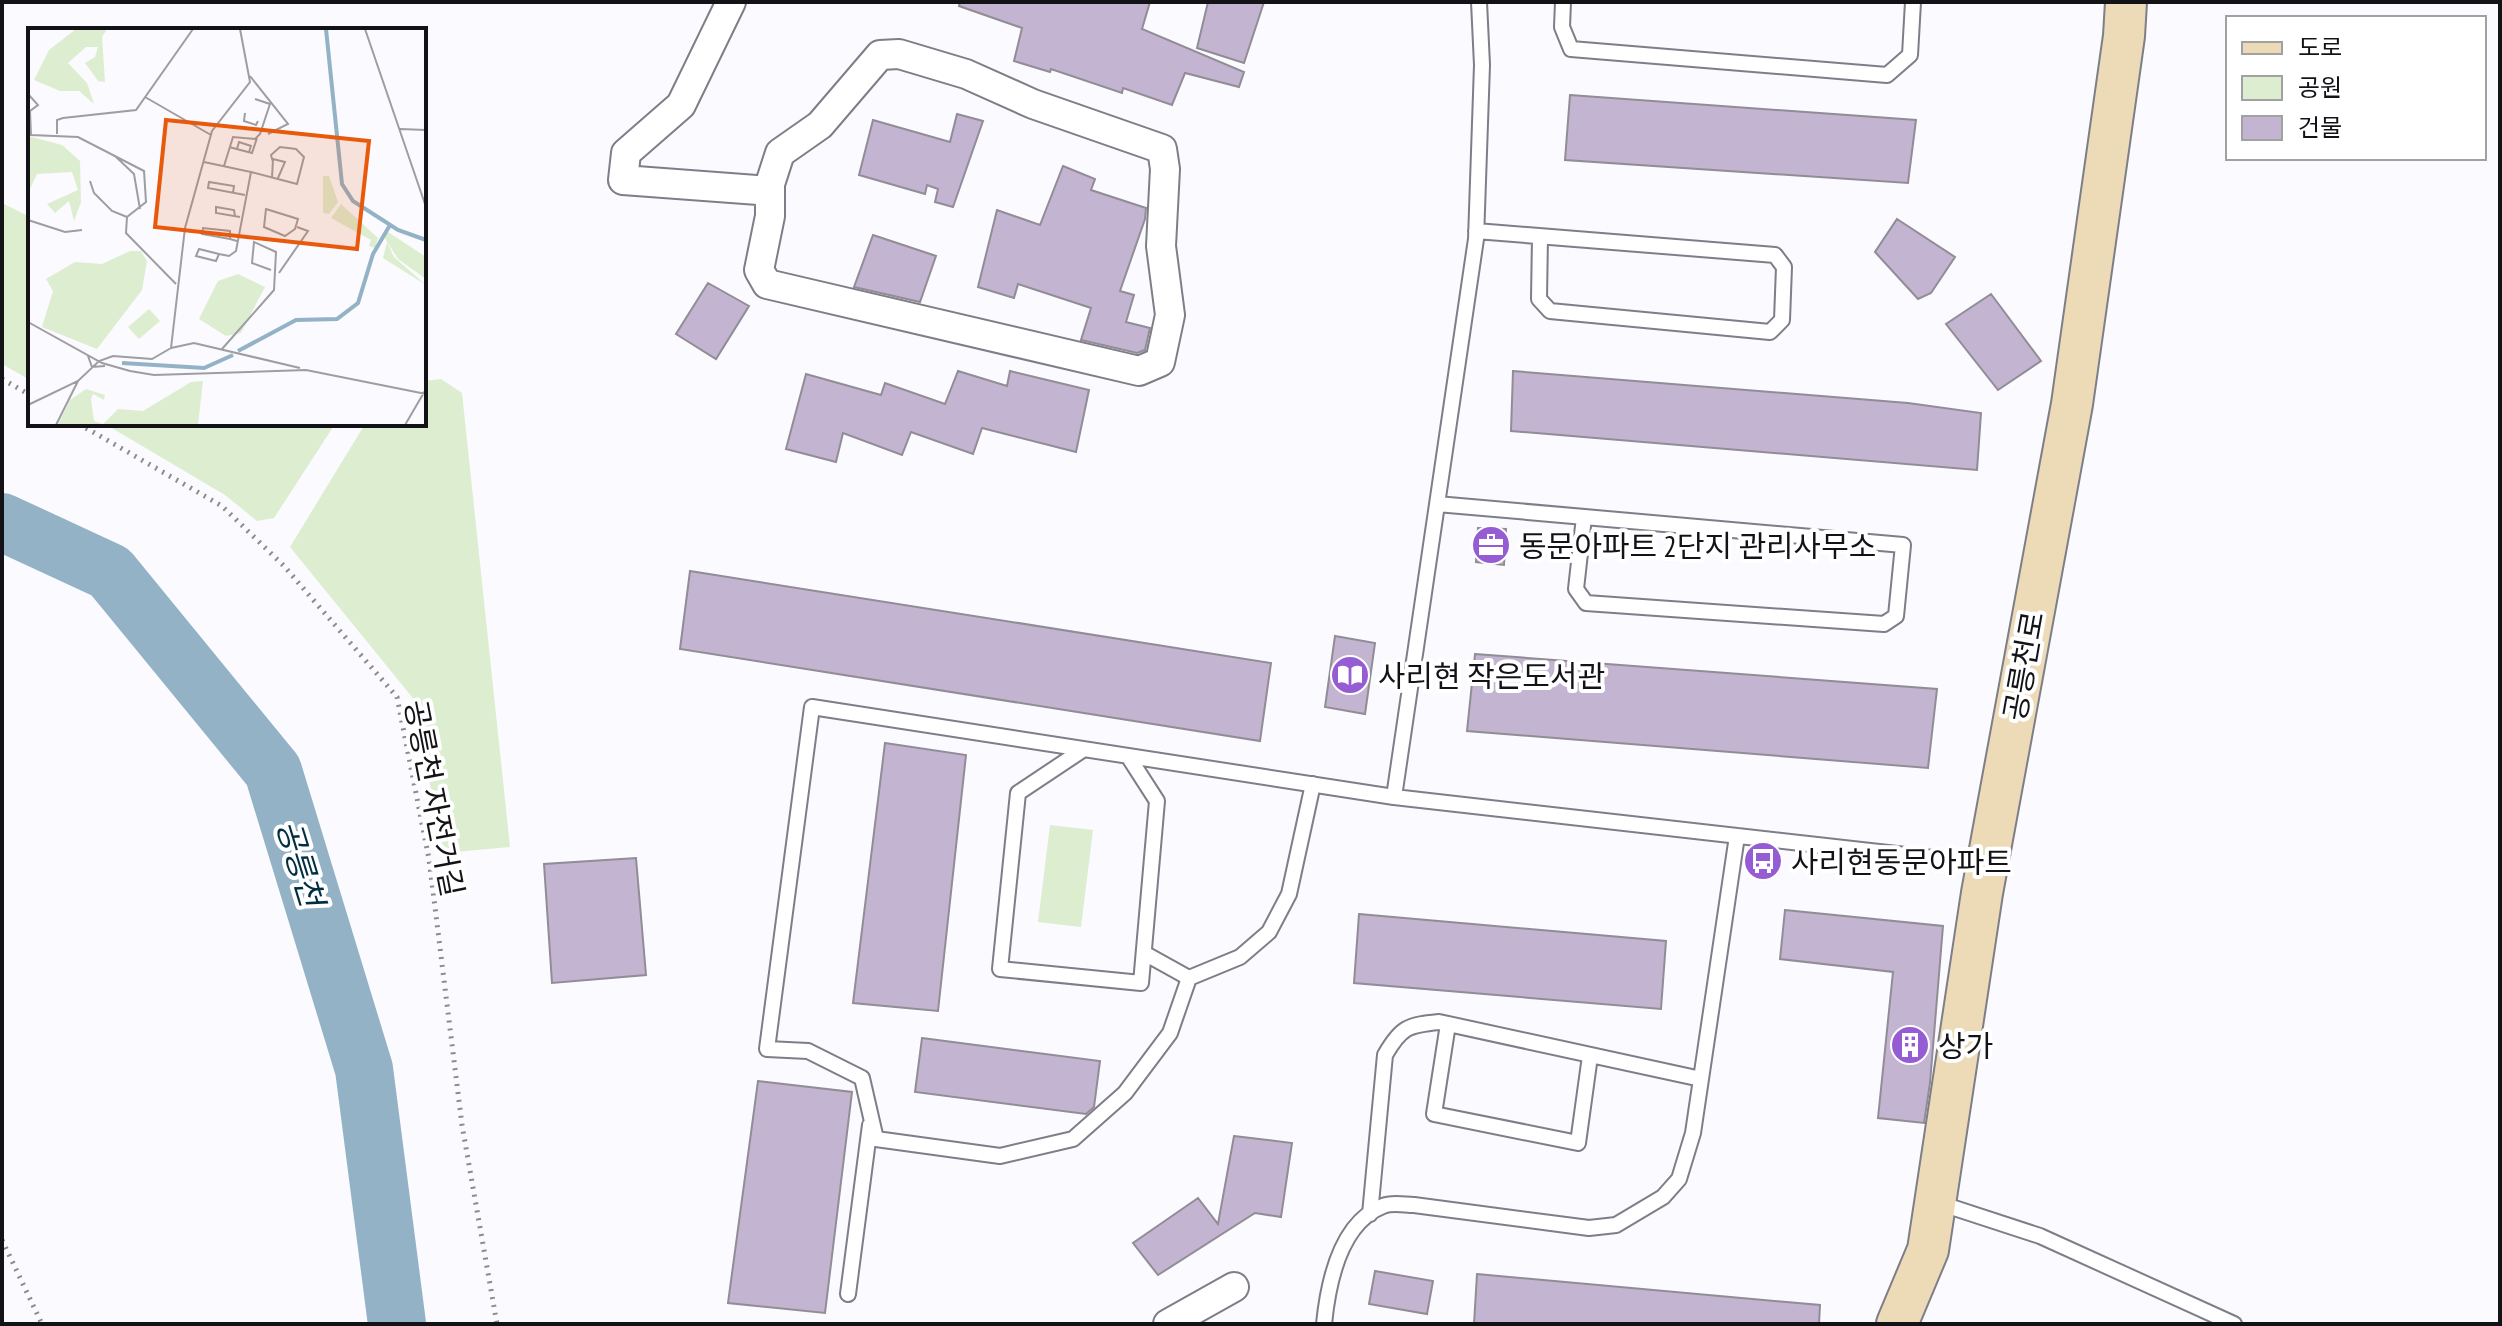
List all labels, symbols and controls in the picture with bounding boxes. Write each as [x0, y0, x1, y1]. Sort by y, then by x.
legend [2226, 16, 2486, 160]
inset map [28, 28, 426, 426]
text: 도로 [2298, 32, 2342, 63]
text: 공원 [2298, 72, 2342, 103]
text: 건물 [2298, 112, 2342, 143]
office icon: 동문아파트 2단지 관리사무소 [1470, 524, 1512, 566]
place label: 동문아파트 2단지 관리사무소 [1519, 526, 1876, 565]
street label: 공릉천로 [1994, 608, 2052, 724]
library icon: 사리현 작은도서관 [1329, 654, 1371, 696]
place label: 사리현 작은도서관 [1378, 656, 1605, 695]
street label: 공릉천 자전거길 [397, 696, 473, 900]
water label: 공릉천 [268, 815, 335, 915]
bus stop icon: 사리현동문아파트 [1742, 840, 1784, 882]
place label: 사리현동문아파트 [1791, 842, 2012, 881]
building icon: 상가 [1889, 1024, 1931, 1066]
place label: 상가 [1938, 1026, 1993, 1065]

